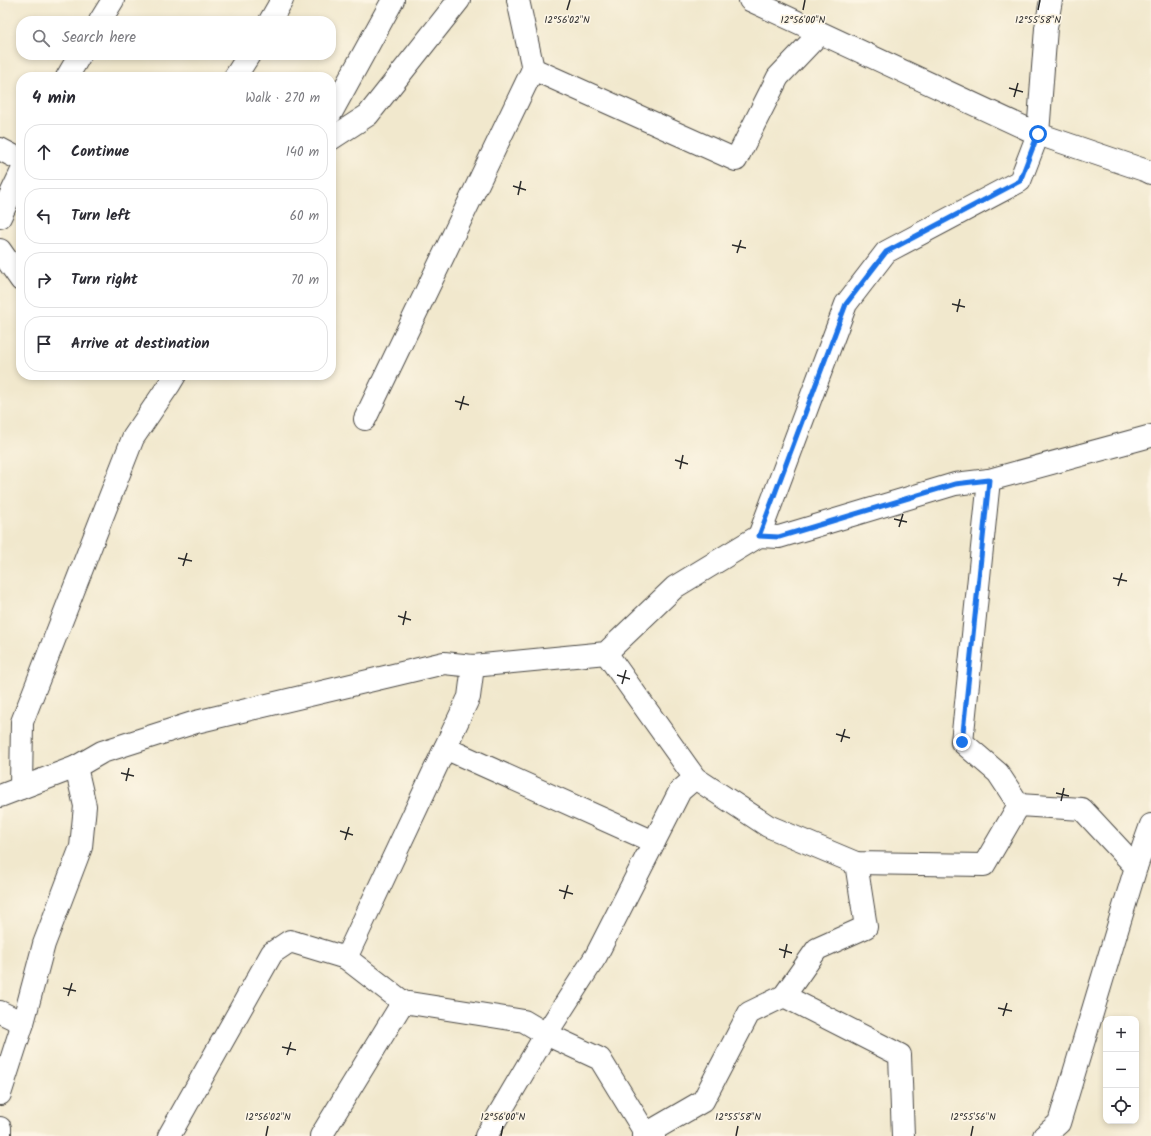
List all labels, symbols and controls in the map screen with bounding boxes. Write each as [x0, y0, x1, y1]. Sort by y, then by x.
text: 12°56'02"N [544, 12, 590, 28]
text: 12°56'00"N [781, 12, 826, 28]
text: 12°55'58"N [1015, 12, 1061, 28]
search box [16, 16, 336, 60]
text: Search here [62, 26, 136, 50]
icon: search [30, 27, 52, 49]
text: 4 min [32, 85, 76, 112]
text: Walk · 270 m [245, 88, 320, 109]
route start [1029, 125, 1047, 143]
text: Continue [71, 140, 129, 164]
icon: ahead [33, 141, 55, 163]
text: 140 m [286, 142, 319, 163]
text: Turn left [71, 204, 131, 228]
icon: left [33, 205, 55, 227]
text: 60 m [290, 206, 319, 227]
text: Turn right [71, 268, 138, 292]
icon: right [33, 269, 55, 291]
text: 70 m [291, 270, 319, 291]
text: Arrive at destination [71, 332, 210, 356]
icon: arrive [33, 333, 55, 355]
route end [953, 733, 971, 751]
map controls [1103, 1016, 1139, 1124]
button: + [1103, 1016, 1139, 1052]
button: − [1103, 1052, 1139, 1088]
button: locate [1103, 1088, 1139, 1124]
text: 12°56'02"N [245, 1109, 291, 1125]
text: 12°56'00"N [481, 1109, 526, 1125]
text: 12°55'58"N [715, 1109, 761, 1125]
text: 12°55'56"N [950, 1109, 996, 1125]

